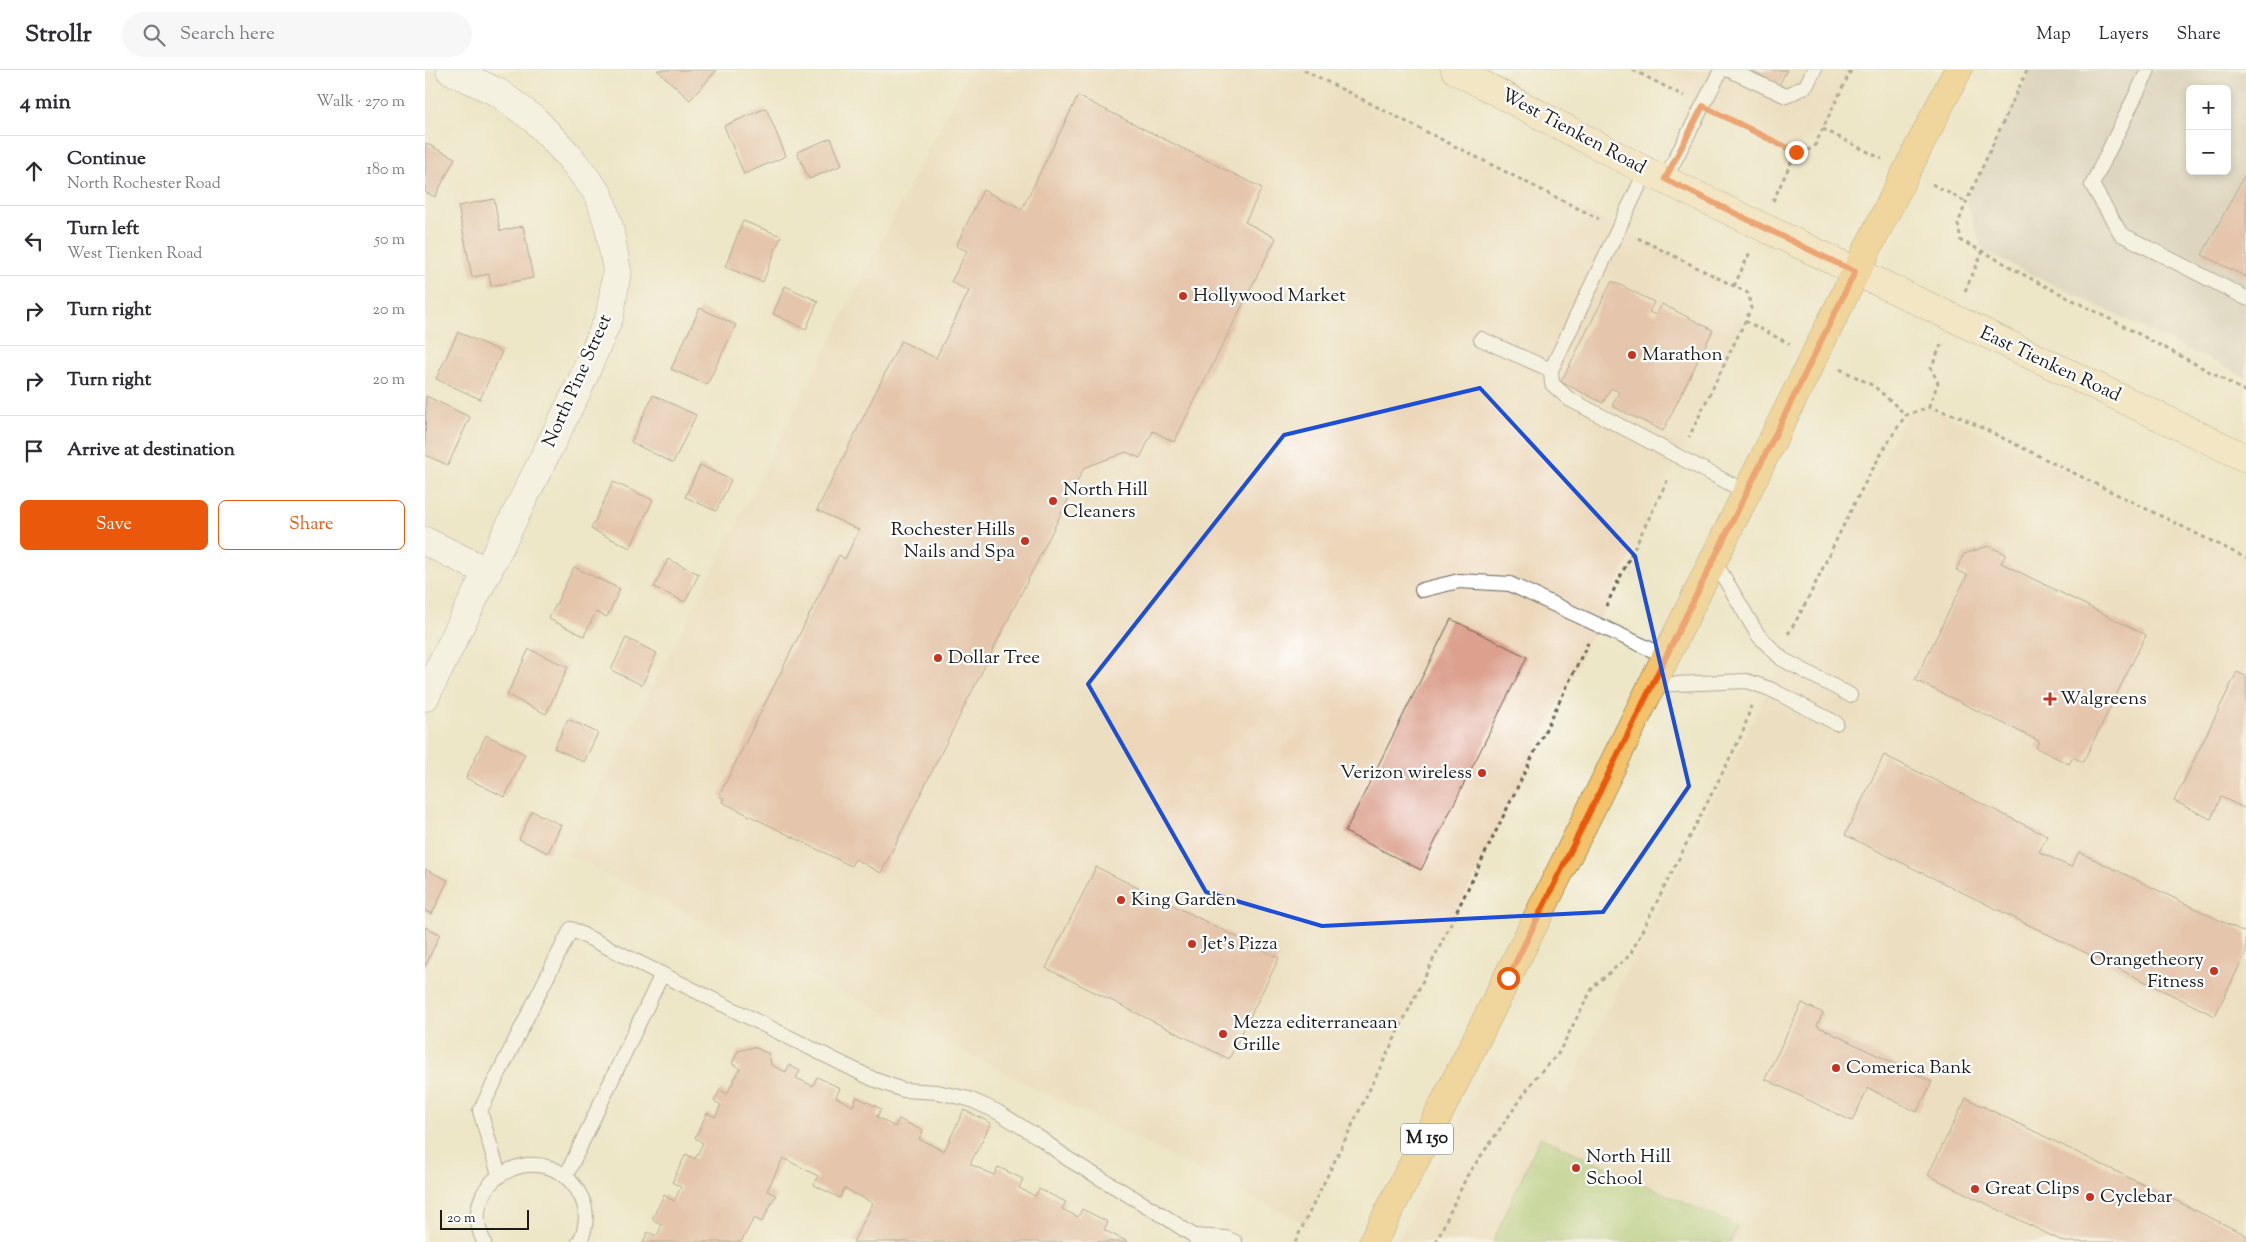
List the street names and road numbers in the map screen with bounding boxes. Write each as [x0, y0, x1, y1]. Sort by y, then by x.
street label: West Tienken Road [1496, 82, 1651, 182]
street label: North Pine Street [537, 310, 620, 452]
street label: East Tienken Road [1975, 320, 2125, 410]
road number: M 150 [1401, 1124, 1453, 1154]

